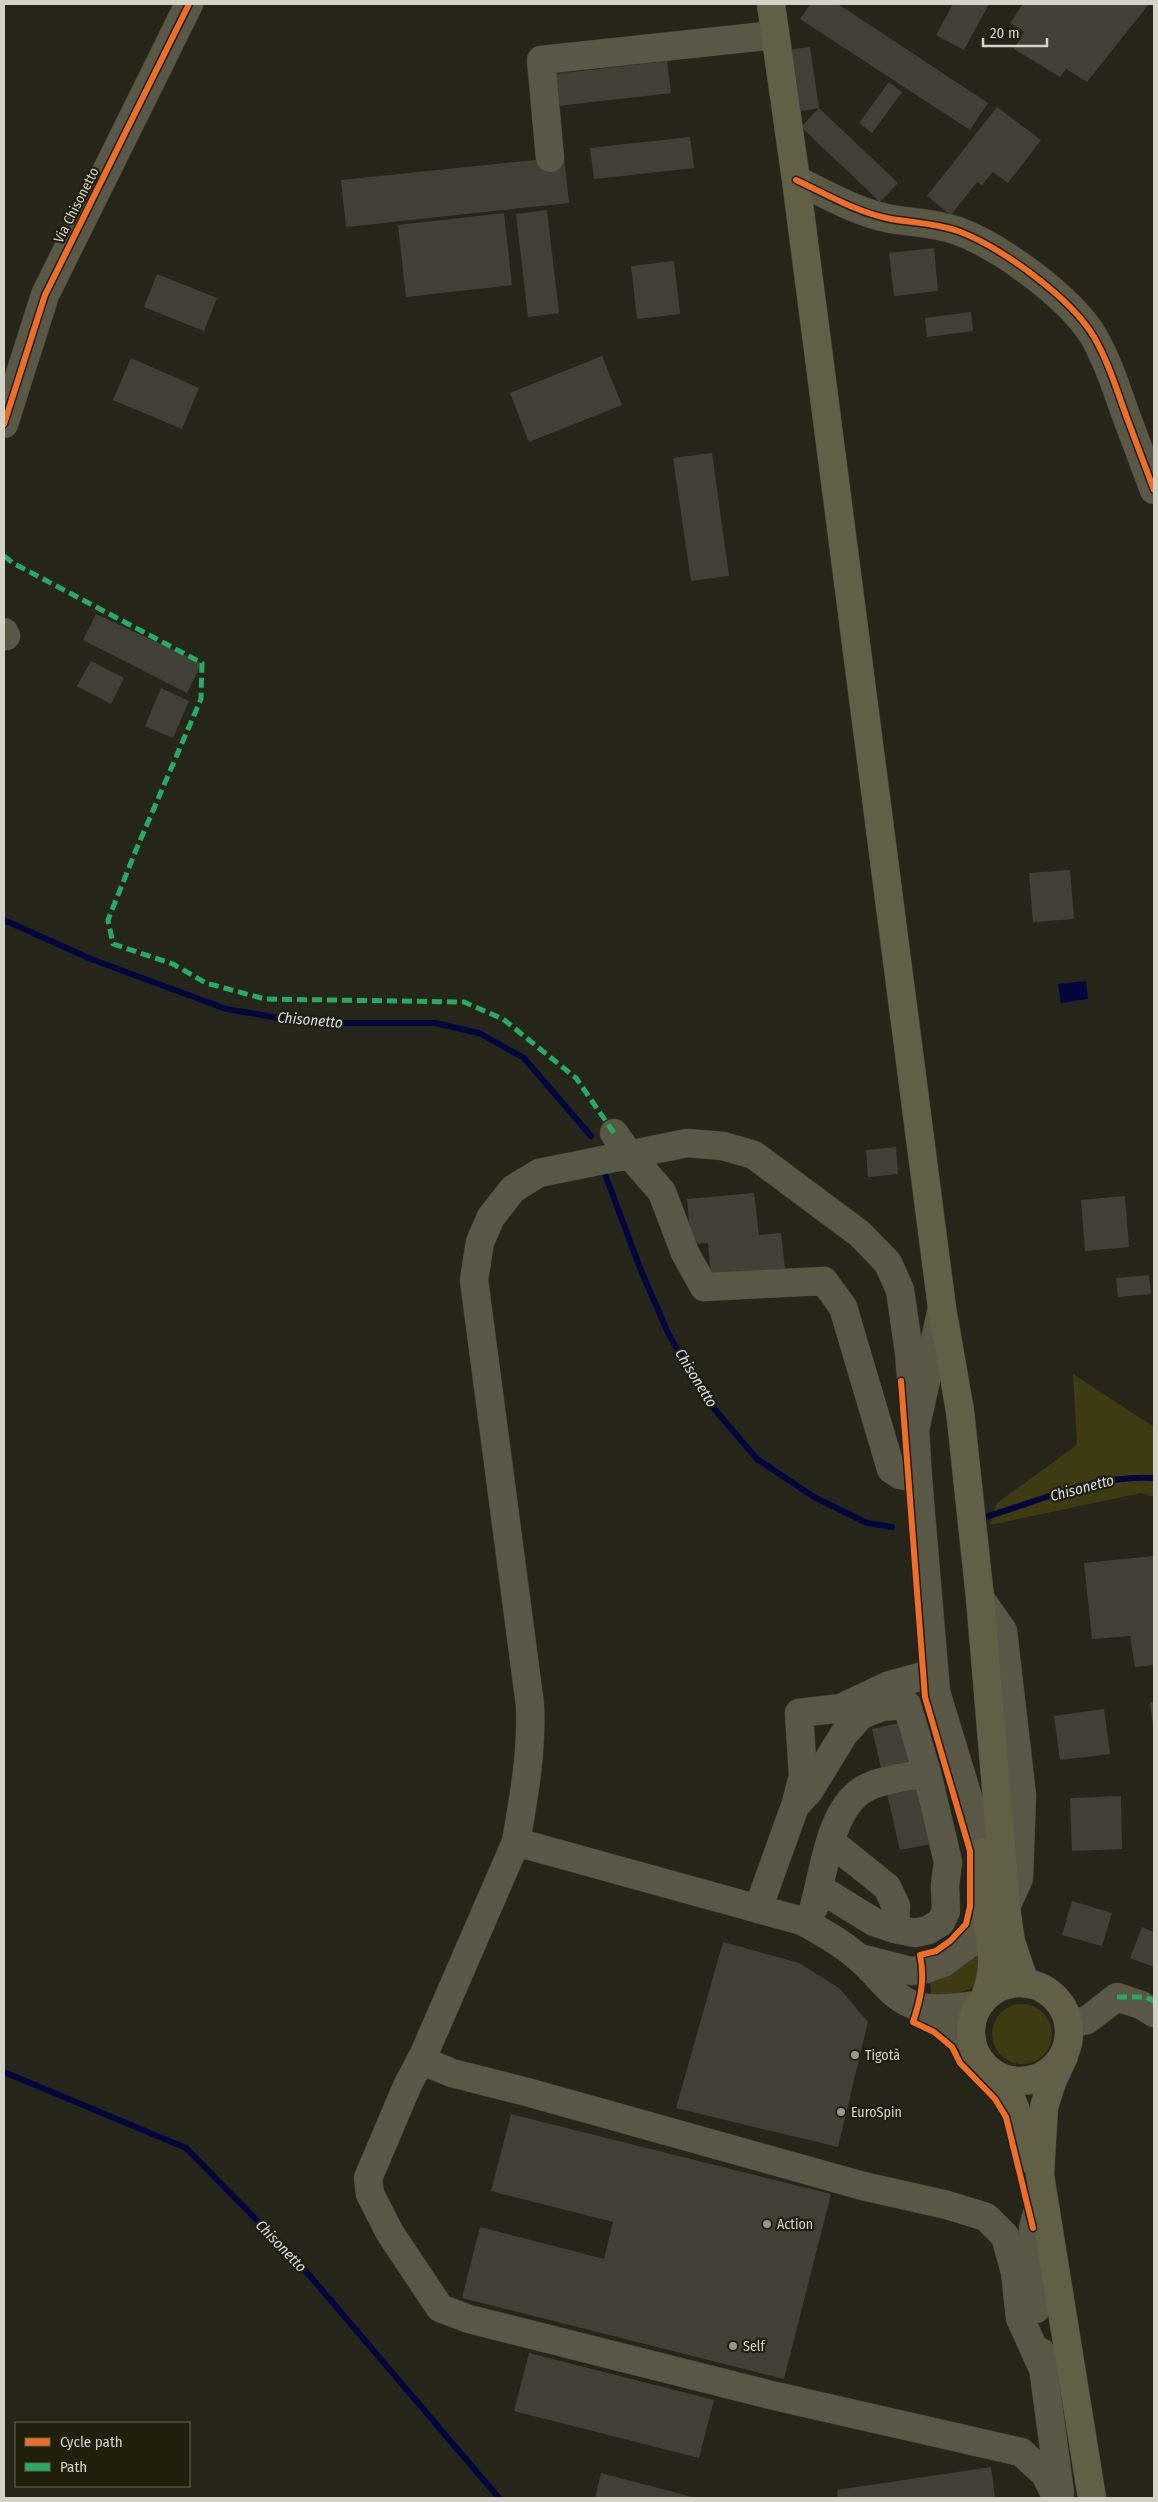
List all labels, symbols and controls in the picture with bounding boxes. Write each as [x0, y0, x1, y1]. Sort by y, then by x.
scale bar [983, 15, 1047, 47]
text: 20 m [990, 24, 1020, 42]
street label: Via Chisonetto [50, 165, 103, 246]
water label: Chisonetto [277, 1008, 344, 1032]
water label: Chisonetto [671, 1345, 721, 1411]
water label: Chisonetto [1048, 1471, 1116, 1505]
place label: Tigotà [865, 2047, 900, 2064]
marker: Tigotà [849, 2049, 861, 2061]
place label: EuroSpin [851, 2104, 902, 2121]
marker: EuroSpin [835, 2106, 847, 2118]
water label: Chisonetto [252, 2216, 310, 2276]
place label: Action [777, 2216, 813, 2233]
marker: Action [761, 2218, 773, 2230]
place label: Self [743, 2338, 767, 2355]
marker: Self [727, 2340, 739, 2352]
legend [15, 2422, 190, 2487]
text: Cycle path [60, 2433, 123, 2451]
text: Path [60, 2458, 87, 2476]

